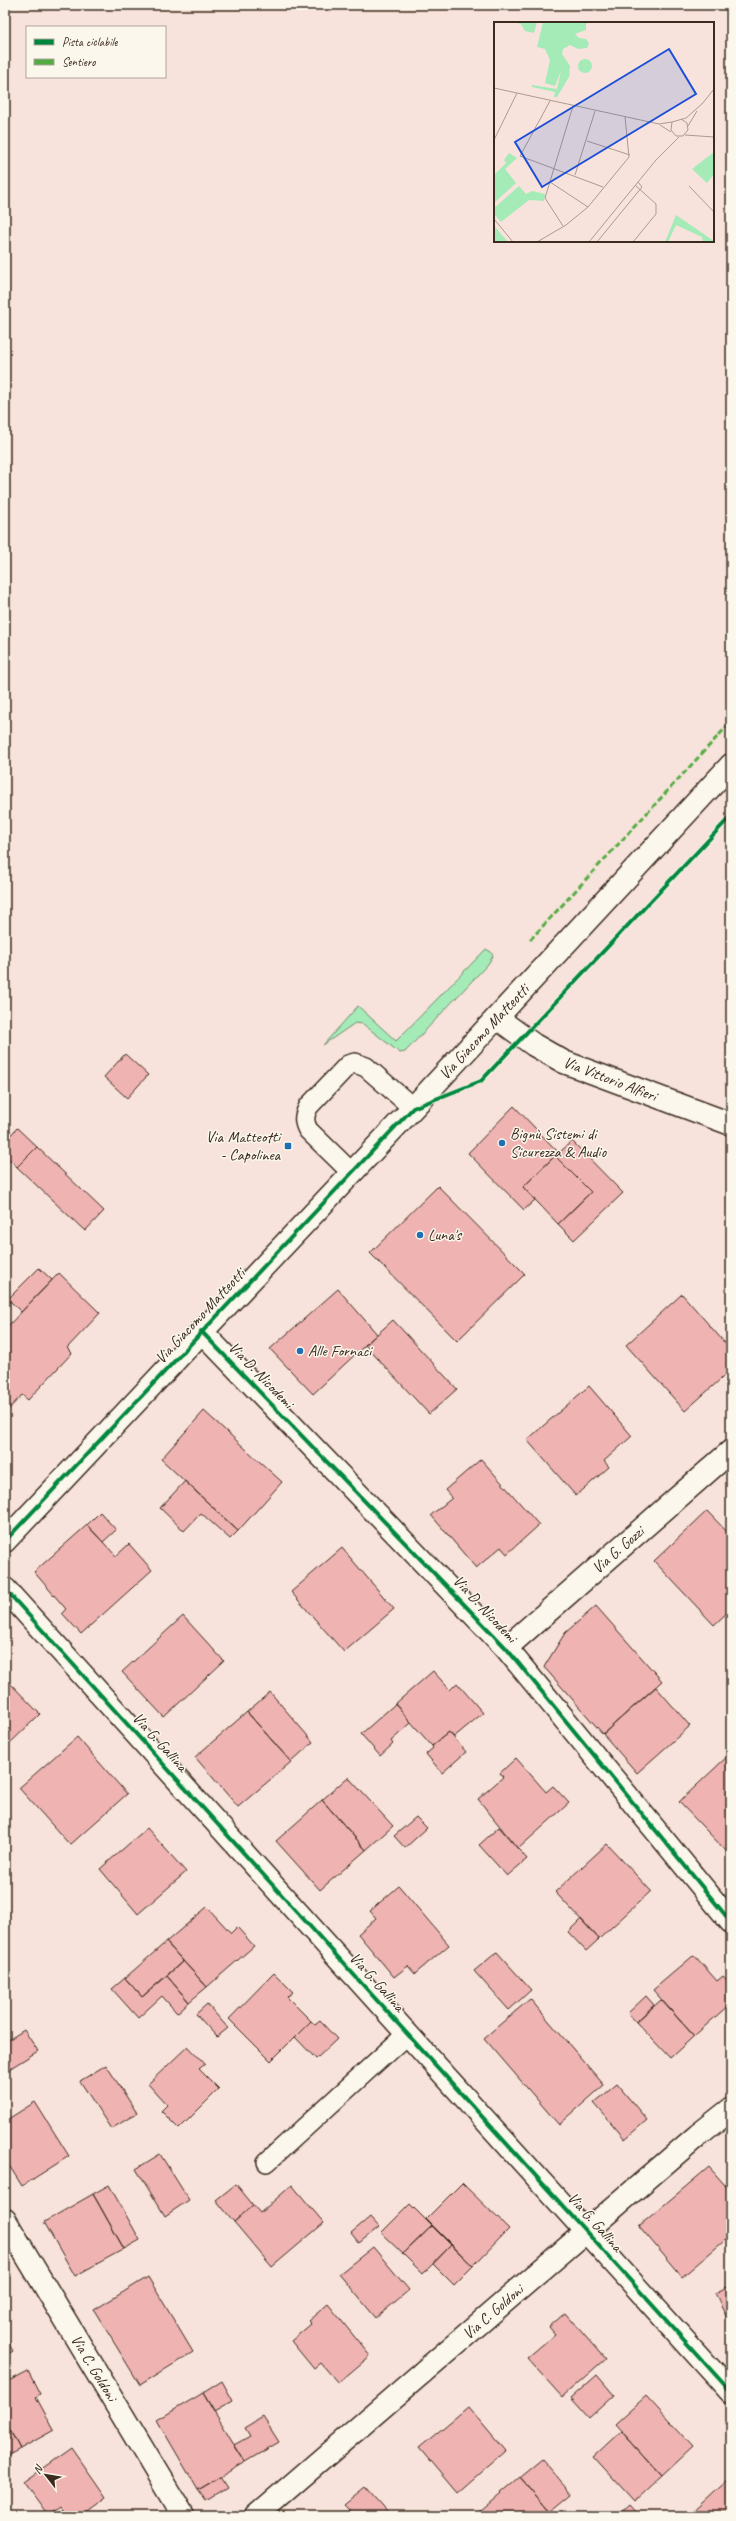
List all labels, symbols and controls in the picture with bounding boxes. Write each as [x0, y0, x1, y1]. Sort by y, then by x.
inset map [494, 22, 714, 242]
legend [26, 26, 166, 78]
text: Pista ciclabile [62, 34, 118, 50]
text: Sentiero [62, 54, 96, 70]
street label: Via Giacomo Matteotti [435, 979, 535, 1084]
street label: Via Vittorio Alfieri [560, 1052, 661, 1107]
place label: Bignù Sistemi di Sicurezza & Audio [510, 1124, 608, 1162]
place label: Via Matteotti - Capolinea [206, 1127, 282, 1165]
marker: Bignù Sistemi di Sicurezza & Audio [497, 1138, 507, 1148]
marker: Via Matteotti - Capolinea [283, 1141, 293, 1151]
place label: Luna's [428, 1225, 463, 1245]
marker: Luna's [415, 1230, 425, 1240]
street label: Via Giacomo Matteotti [151, 1263, 251, 1368]
street label: Via D. Nicodemi [224, 1337, 299, 1414]
place label: Alle Fornaci [308, 1341, 373, 1361]
marker: Alle Fornaci [295, 1346, 305, 1356]
street label: Via G. Gozzi [588, 1521, 650, 1578]
street label: Via D. Nicodemi [449, 1571, 523, 1648]
street label: Via G. Gallina [128, 1708, 193, 1777]
street label: Via G. Gallina [345, 1948, 410, 2017]
street label: Via G. Gallina [563, 2188, 628, 2257]
street label: Via C. Goldoni [458, 2279, 529, 2344]
street label: Via C. Goldoni [66, 2331, 123, 2407]
north arrow [26, 2455, 66, 2495]
text: N [30, 2461, 46, 2476]

